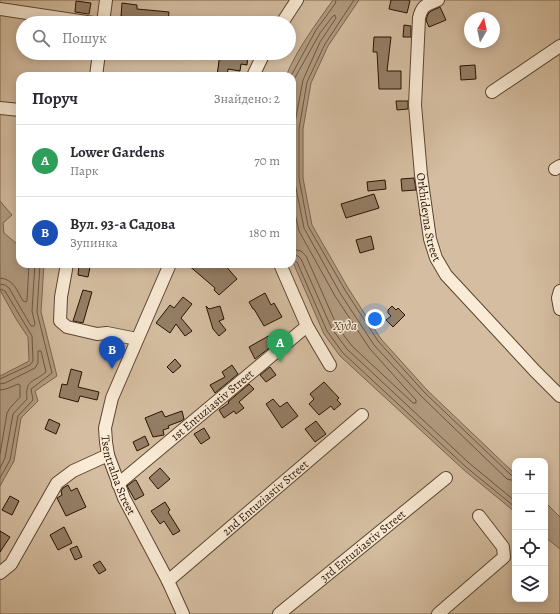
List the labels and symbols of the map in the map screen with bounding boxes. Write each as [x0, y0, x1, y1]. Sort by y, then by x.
north arrow [464, 12, 500, 48]
street label: Orkhideyna Street [413, 172, 445, 265]
your location [365, 309, 385, 329]
water label: Худа [332, 317, 357, 334]
pin: A [267, 329, 293, 362]
pin: B [99, 336, 125, 369]
street label: 1st Entuziastiv Street [168, 366, 257, 444]
street label: Tsentralna Street [98, 435, 140, 518]
street label: 2nd Entuziastiv Street [219, 456, 312, 539]
street label: 3rd Entuziastiv Street [317, 506, 409, 586]

